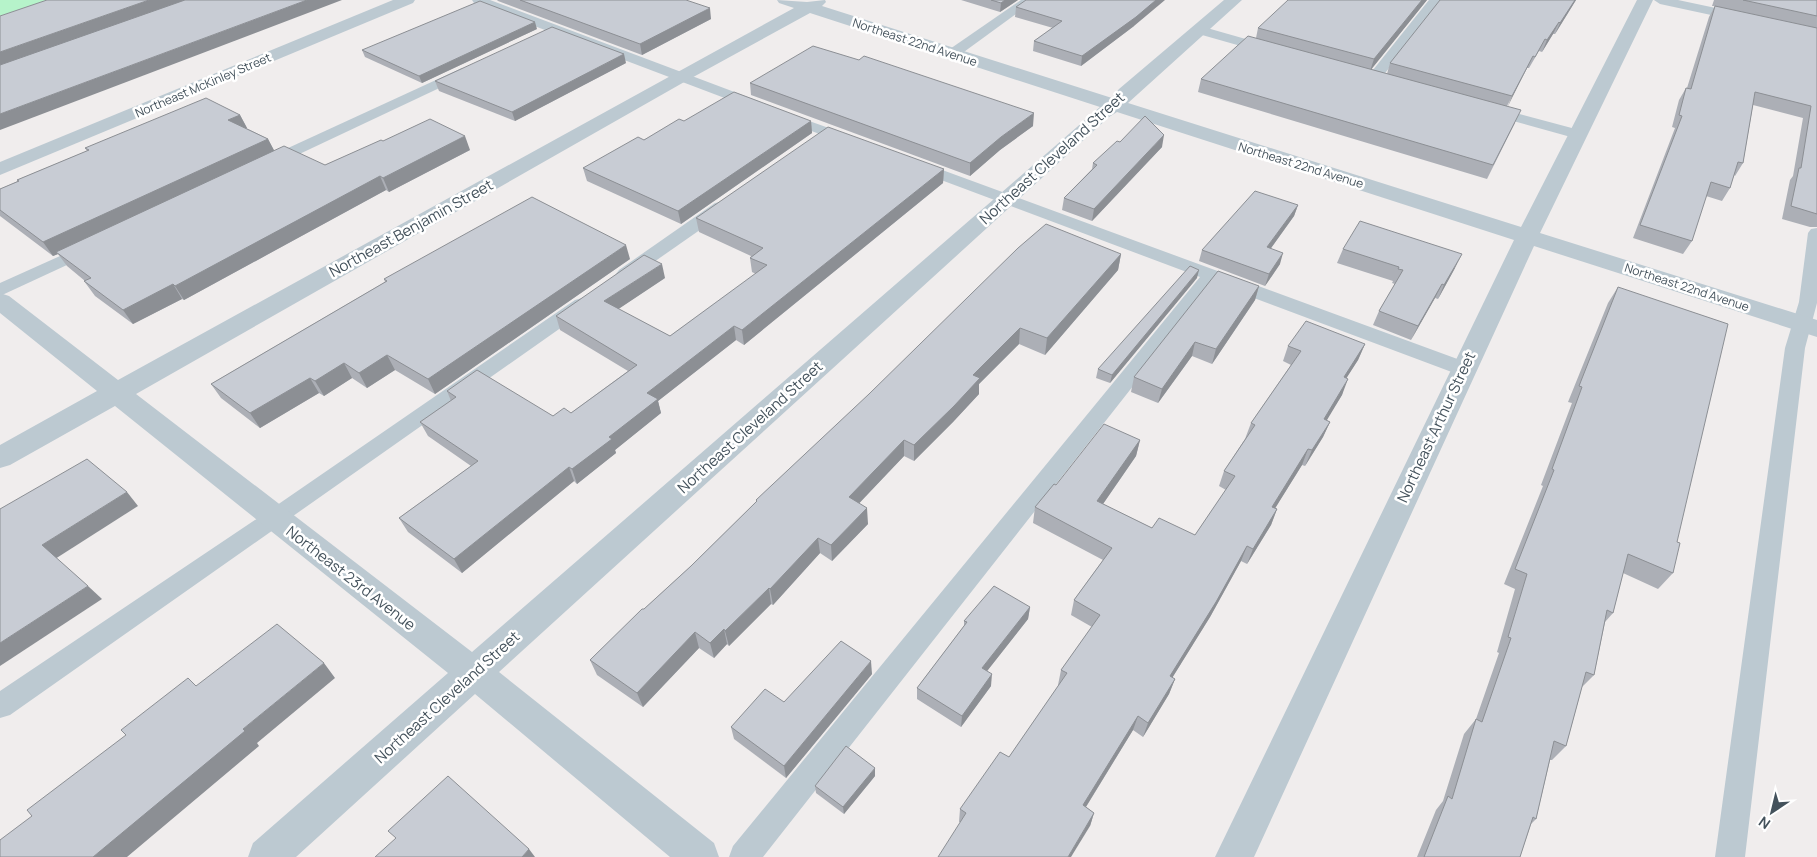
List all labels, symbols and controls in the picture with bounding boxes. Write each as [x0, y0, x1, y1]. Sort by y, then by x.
street label: Northeast 22nd Avenue [851, 14, 979, 70]
street label: Northeast McKinley Street [132, 49, 274, 121]
street label: Northeast Cleveland Street [975, 87, 1129, 229]
street label: Northeast 22nd Avenue [1236, 138, 1366, 192]
street label: Northeast Benjamin Street [325, 174, 497, 282]
street label: Northeast 22nd Avenue [1623, 259, 1751, 315]
street label: Northeast Arthur Street [1392, 348, 1480, 506]
street label: Northeast Cleveland Street [673, 356, 827, 498]
street label: Northeast 23rd Avenue [282, 521, 420, 635]
street label: Northeast Cleveland Street [370, 626, 524, 768]
north arrow [1747, 787, 1797, 837]
text: N [1755, 812, 1774, 834]

